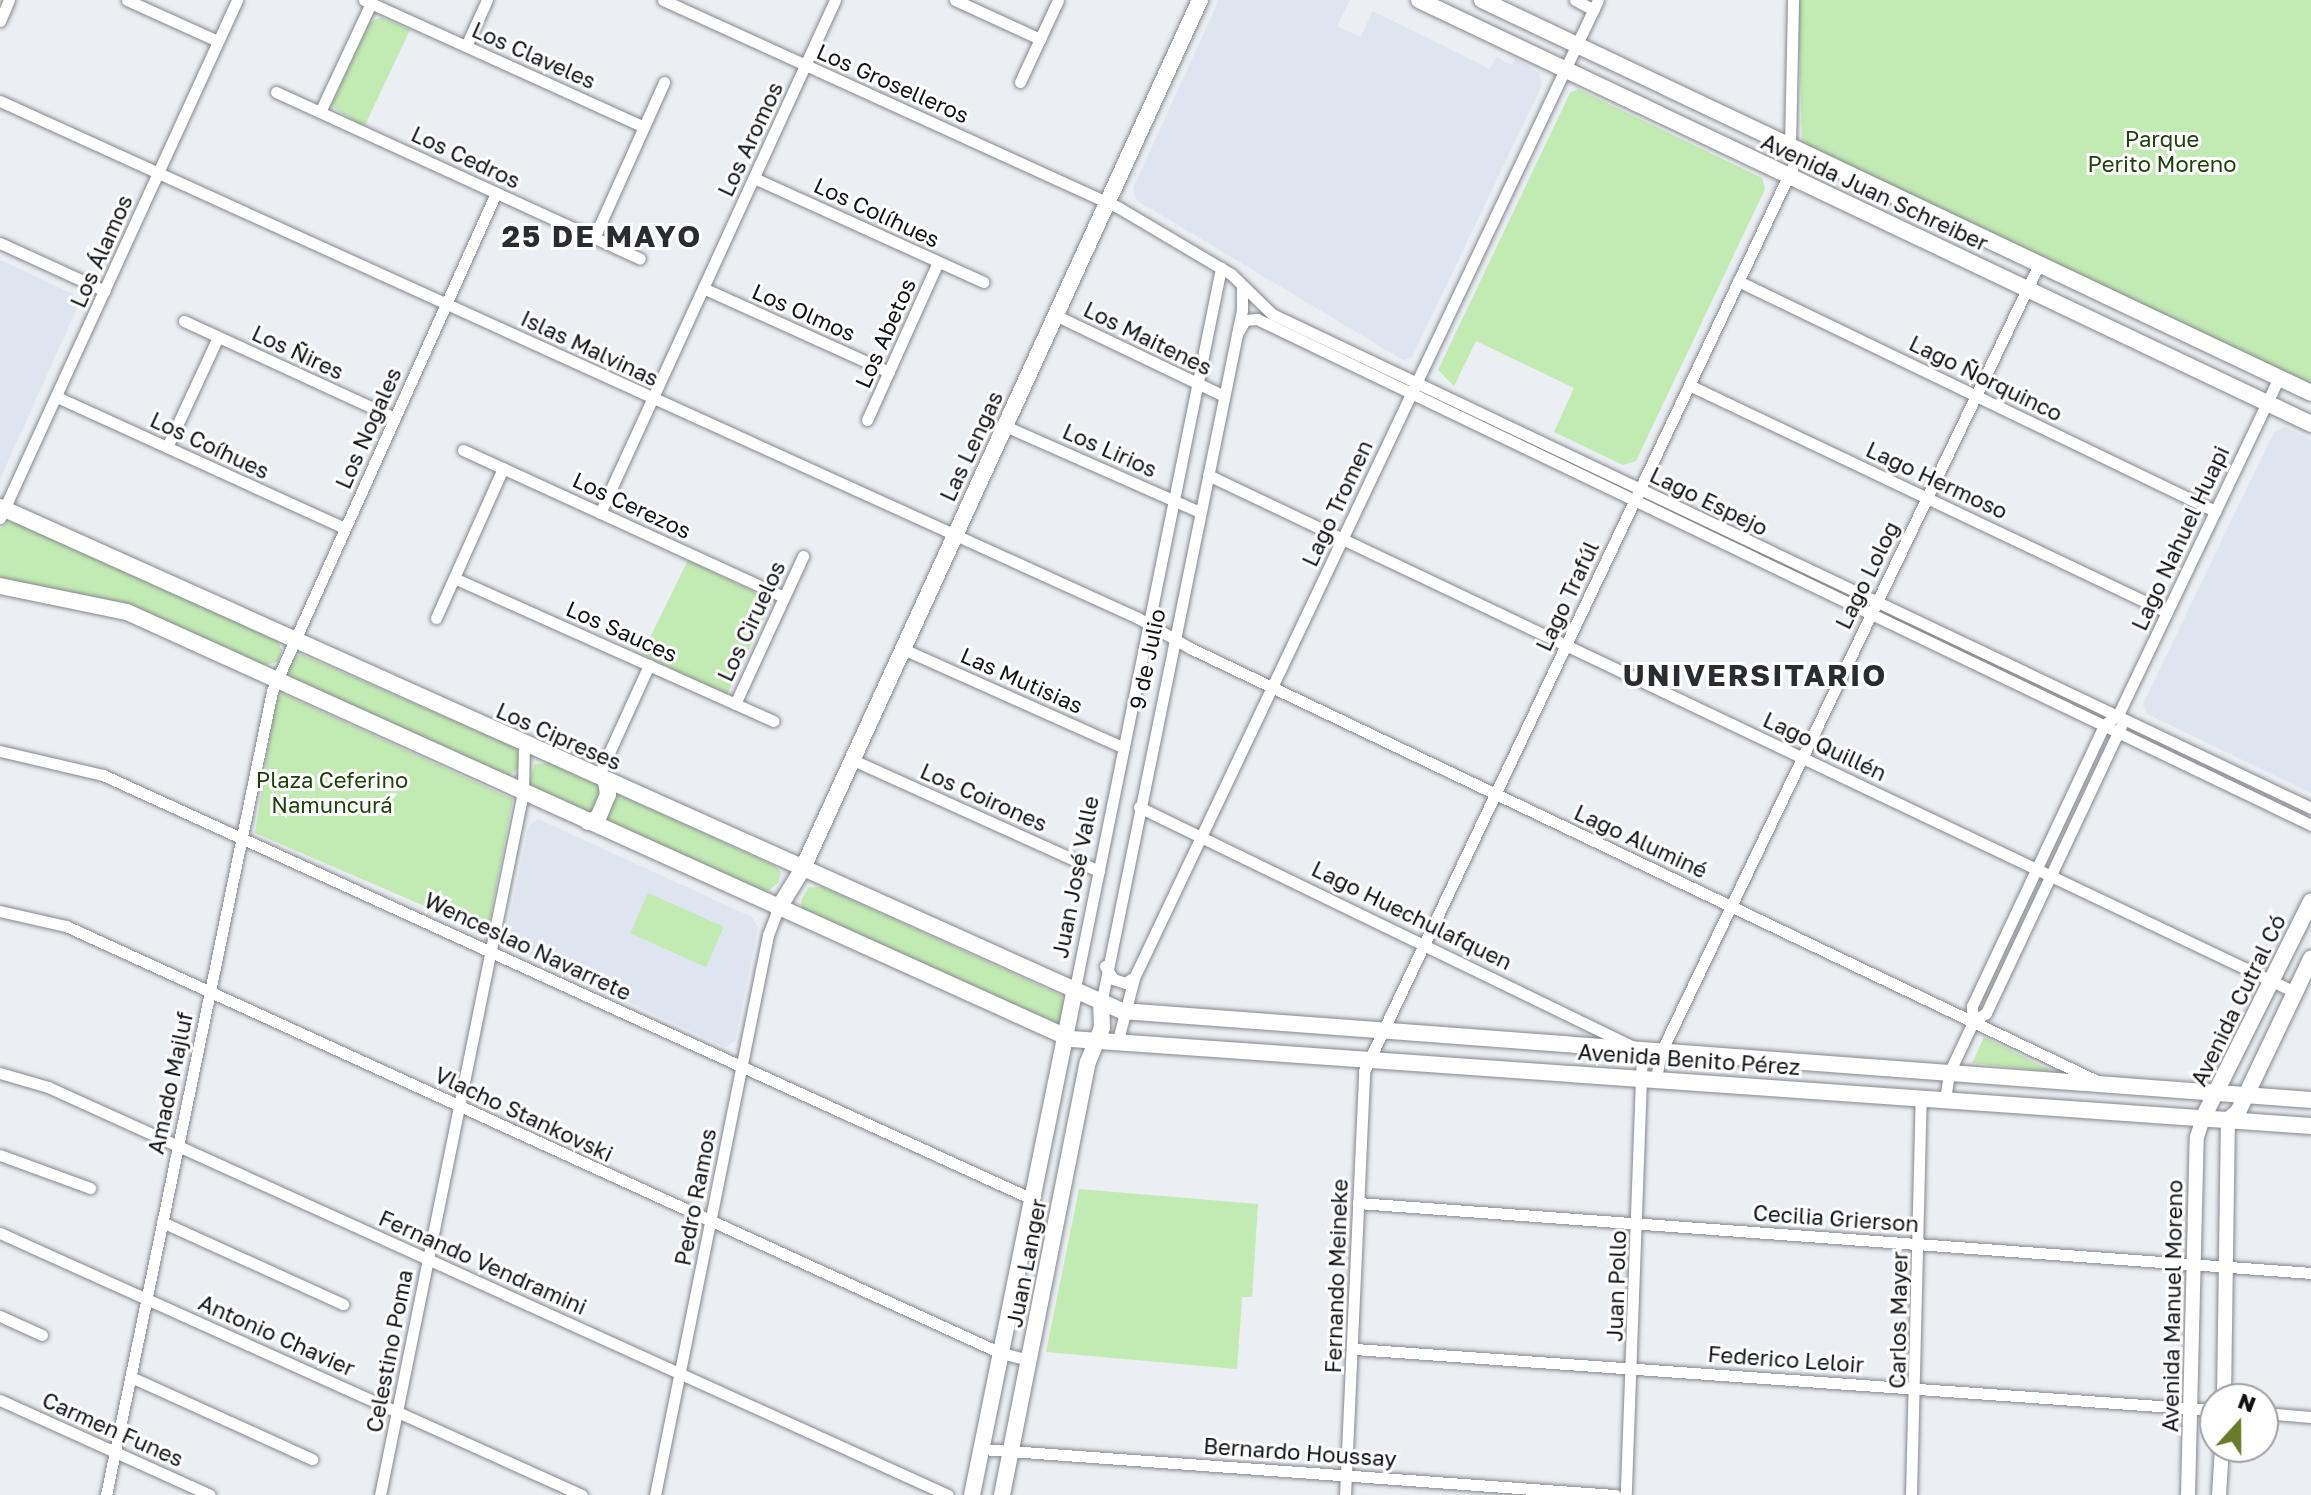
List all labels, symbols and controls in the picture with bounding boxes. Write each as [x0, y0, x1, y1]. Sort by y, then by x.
street label: Los Claveles [468, 16, 600, 94]
street label: Los Groselleros [813, 38, 973, 128]
street label: Los Aromos [712, 78, 788, 200]
street label: Los Cedros [407, 120, 525, 194]
park label: Parque Perito Moreno [2088, 125, 2236, 176]
street label: Avenida Juan Schreiber [1757, 128, 1993, 256]
street label: Los Colíhues [810, 171, 944, 253]
street label: Los Álamos [64, 190, 138, 312]
district label: 25 DE MAYO [502, 218, 702, 254]
street label: Los Abetos [849, 274, 921, 392]
street label: Los Olmos [748, 278, 860, 346]
street label: Los Maitenes [1080, 296, 1216, 380]
street label: Islas Malvinas [517, 305, 663, 391]
street label: Los Ñires [248, 319, 348, 385]
street label: Lago Ñorquinco [1905, 329, 2067, 427]
street label: Los Nogales [330, 363, 406, 493]
street label: Las Lengas [934, 387, 1008, 505]
street label: Los Coíhues [146, 406, 274, 484]
street label: Los Lirios [1059, 418, 1161, 482]
street label: Lago Tromen [1296, 436, 1378, 570]
street label: Lago Hermoso [1862, 436, 2012, 524]
street label: Lago Nahuel Huapi [2126, 442, 2234, 634]
street label: Lago Espejo [1646, 461, 1772, 541]
street label: Los Cerezos [569, 466, 695, 544]
street label: Lago Lolog [1830, 517, 1904, 633]
street label: Lago Trafúl [1530, 537, 1604, 655]
street label: Los Ciruelos [712, 557, 790, 685]
street label: Los Sauces [562, 595, 682, 667]
street label: 9 de Julio [1123, 606, 1171, 712]
street label: Las Mutisias [957, 641, 1087, 719]
district label: UNIVERSITARIO [1623, 657, 1887, 693]
street label: Los Cipreses [492, 697, 626, 775]
street label: Lago Quillén [1759, 706, 1891, 786]
street label: Los Coirones [916, 757, 1052, 837]
park label: Plaza Ceferino Namuncurá [256, 766, 408, 818]
street label: Juan José Valle [1046, 794, 1104, 960]
street label: Lago Aluminé [1570, 799, 1712, 883]
street label: Lago Huechulafquen [1308, 855, 1516, 975]
street label: Wenceslao Navarrete [420, 886, 636, 1006]
street label: Avenida Cutral Có [2185, 910, 2291, 1090]
street label: Amado Majluf [142, 1010, 198, 1156]
street label: Avenida Benito Pérez [1577, 1038, 1801, 1080]
street label: Vlacho Stankovski [431, 1061, 617, 1167]
street label: Pedro Ramos [669, 1126, 721, 1268]
street label: Fernando Meineke [1319, 1178, 1353, 1374]
street label: Avenida Manuel Moreno [2157, 1180, 2187, 1432]
street label: Juan Langer [1001, 1196, 1051, 1330]
street label: Cecilia Grierson [1752, 1199, 1920, 1237]
street label: Fernando Vendramini [375, 1204, 591, 1320]
street label: Juan Pollo [1601, 1230, 1631, 1342]
street label: Carlos Mayer [1884, 1251, 1912, 1389]
street label: Celestino Poma [360, 1267, 418, 1435]
street label: Antonio Chavier [195, 1289, 359, 1381]
street label: Federico Leloir [1707, 1340, 1865, 1378]
north arrow [2199, 1383, 2279, 1463]
street label: Carmen Funes [38, 1386, 188, 1472]
text: N [2234, 1386, 2260, 1418]
street label: Bernardo Houssay [1203, 1432, 1397, 1472]

